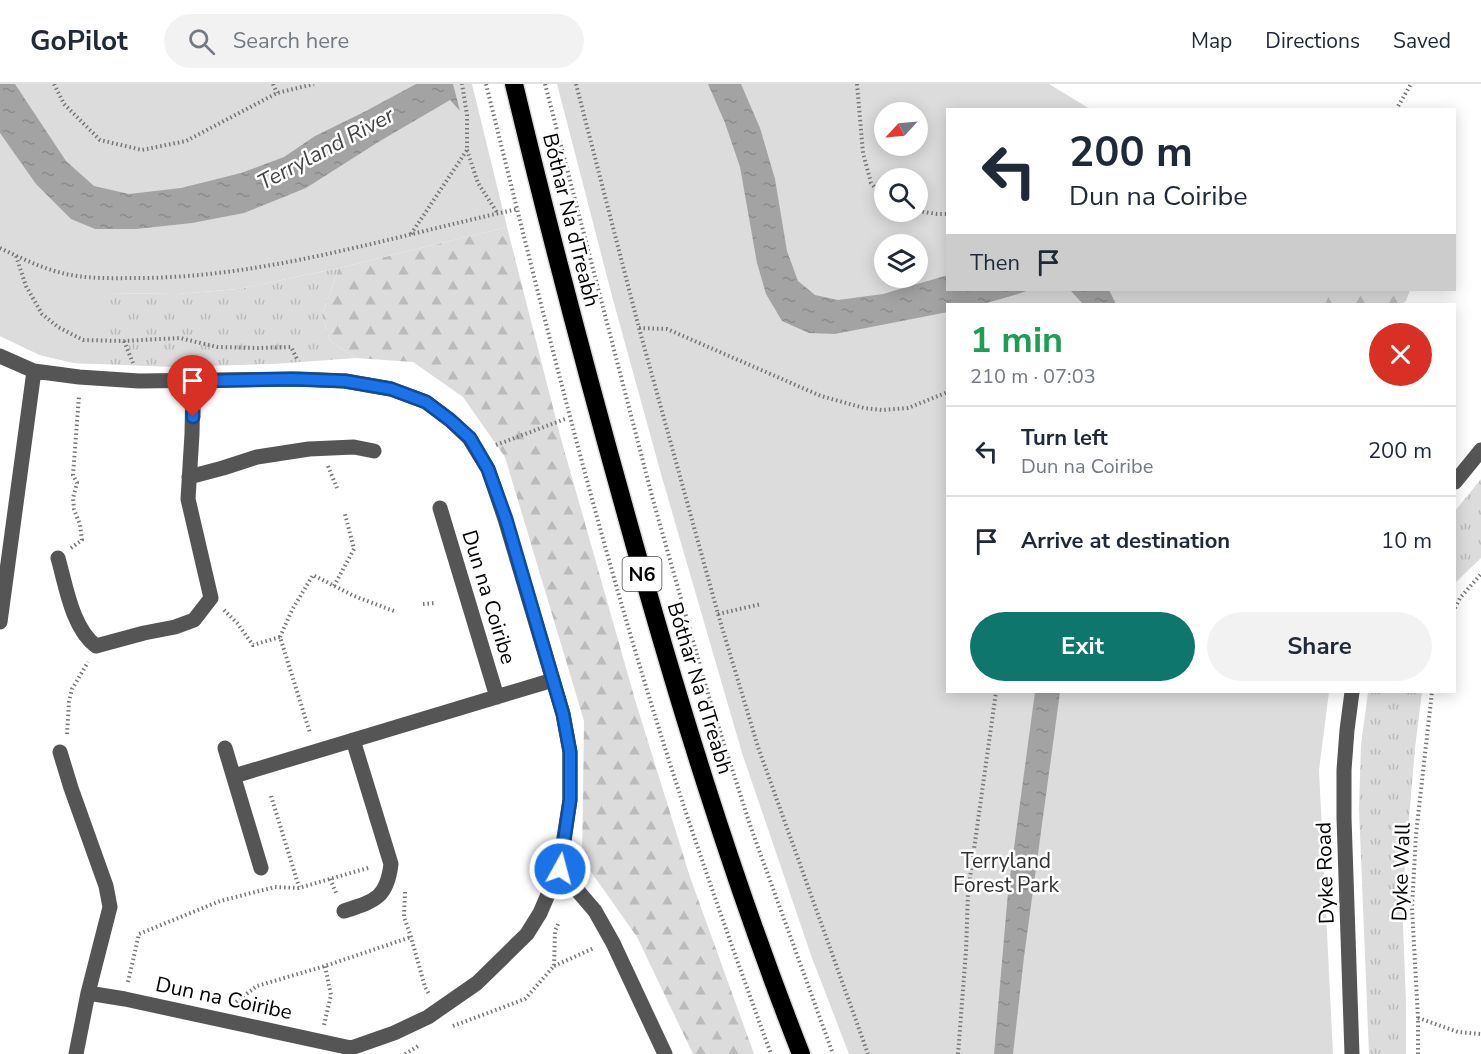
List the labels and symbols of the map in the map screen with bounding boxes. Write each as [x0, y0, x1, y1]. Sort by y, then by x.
water label: Terryland River [252, 100, 401, 198]
north arrow [874, 102, 928, 156]
street label: Bóthar Na dTreabh [536, 130, 606, 310]
pin [167, 355, 218, 417]
street label: Dun na Coiribe [455, 526, 523, 668]
road number: N6 [622, 557, 662, 591]
street label: Bóthar Na dTreabh [661, 599, 739, 777]
street label: Dyke Wall [1385, 821, 1417, 922]
street label: Dyke Road [1309, 822, 1341, 924]
position arrow [528, 837, 592, 901]
park label: Terryland Forest Park [953, 847, 1060, 899]
street label: Dun na Coiribe [153, 970, 295, 1026]

